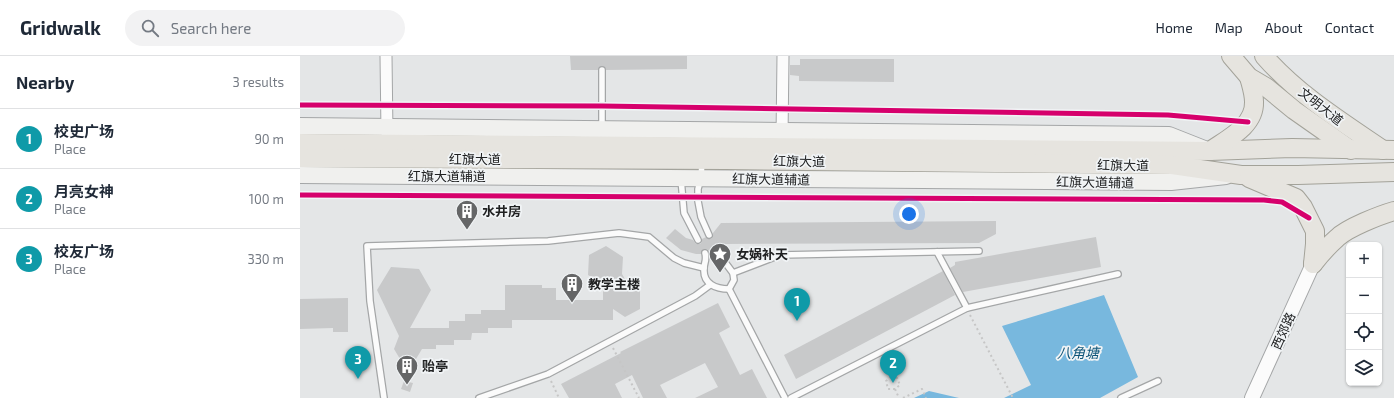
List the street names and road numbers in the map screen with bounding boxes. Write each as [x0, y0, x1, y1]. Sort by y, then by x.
street label: 文明大道 [1296, 84, 1346, 128]
street label: 红旗大道 [449, 151, 501, 167]
street label: 红旗大道 [773, 153, 825, 169]
street label: 红旗大道 [1097, 157, 1149, 173]
street label: 红旗大道辅道 [408, 168, 486, 184]
street label: 红旗大道辅道 [732, 170, 810, 188]
street label: 红旗大道辅道 [1056, 173, 1134, 191]
street label: 西郊路 [1268, 310, 1298, 352]

